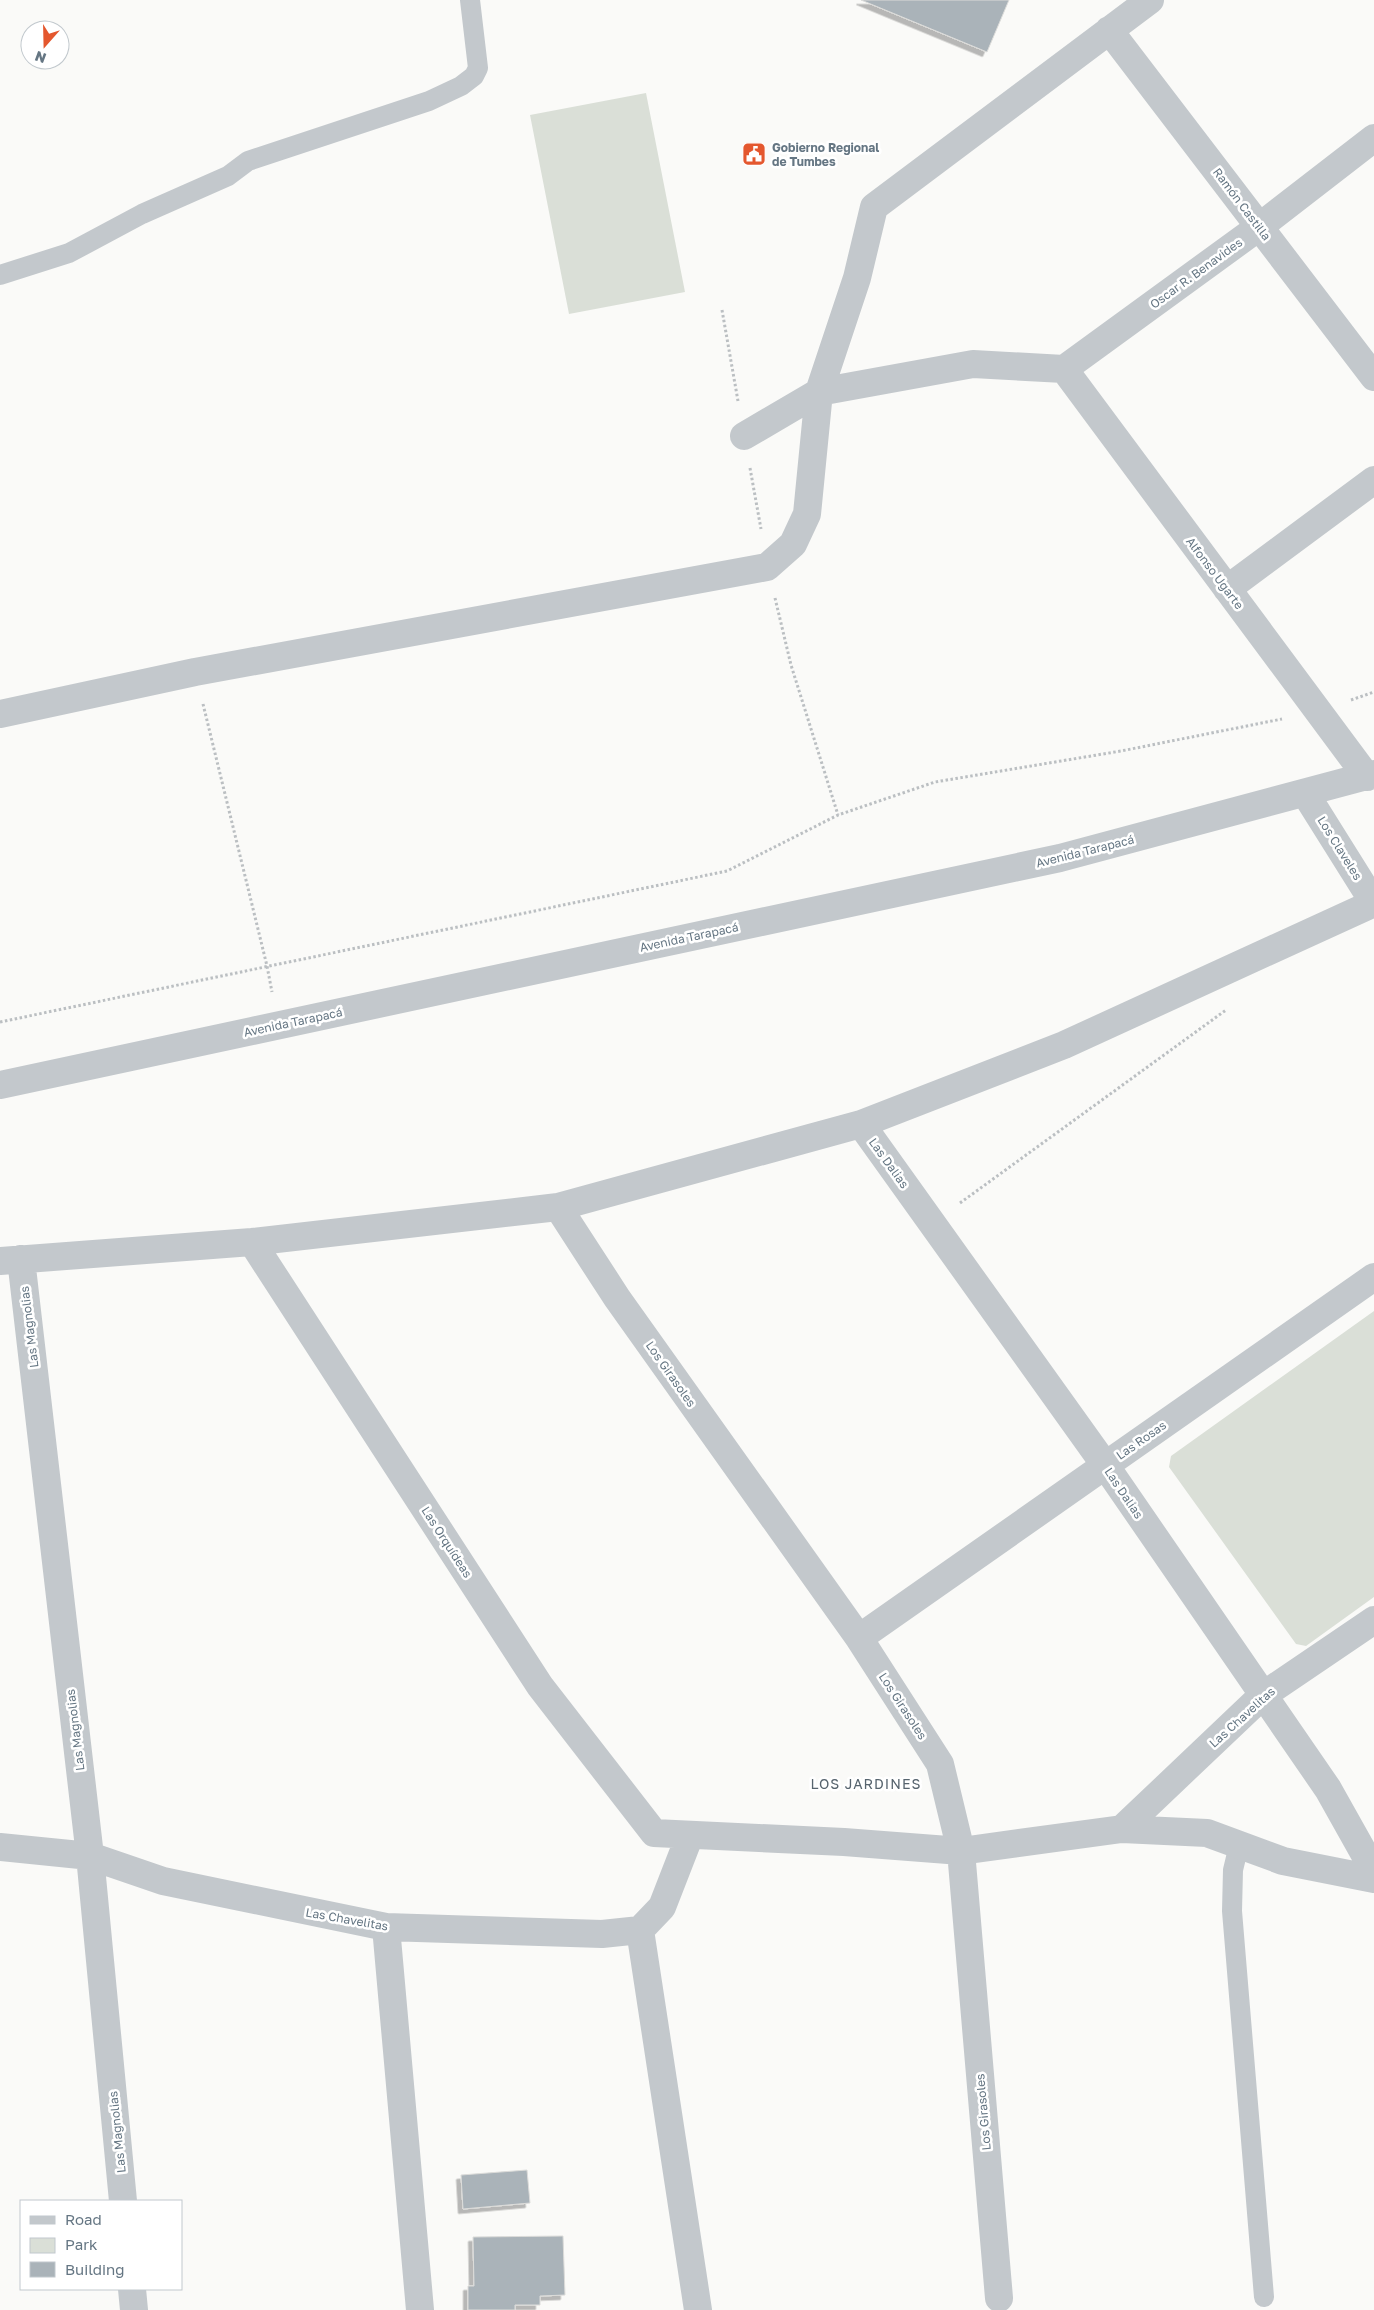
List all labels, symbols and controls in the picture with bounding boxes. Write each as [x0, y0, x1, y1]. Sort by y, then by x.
north arrow [20, 20, 70, 70]
text: N [32, 48, 48, 67]
place label: Gobierno Regional de Tumbes [772, 140, 879, 169]
public building icon: Gobierno Regional de Tumbes [741, 141, 767, 167]
street label: Ramón Castilla [1210, 165, 1274, 243]
street label: Oscar R. Benavides [1147, 234, 1245, 312]
street label: Alfonso Ugarte [1183, 534, 1247, 612]
street label: Los Claveles [1314, 813, 1366, 883]
street label: Avenida Tarapacá [1034, 832, 1136, 870]
street label: Avenida Tarapacá [638, 919, 740, 955]
street label: Avenida Tarapacá [242, 1004, 344, 1040]
street label: Las Dalias [866, 1135, 912, 1191]
street label: Las Magnolias [17, 1285, 41, 1369]
street label: Los Girasoles [643, 1338, 699, 1410]
street label: Las Rosas [1113, 1417, 1169, 1463]
street label: Las Dalias [1101, 1465, 1147, 1521]
street label: Las Orquídeas [418, 1504, 476, 1580]
street label: Los Girasoles [876, 1670, 930, 1742]
street label: Las Chavelitas [1206, 1683, 1278, 1751]
street label: Las Magnolias [63, 1688, 87, 1772]
district label: LOS JARDINES [811, 1775, 921, 1792]
street label: Las Chavelitas [305, 1904, 389, 1934]
street label: Los Girasoles [972, 2073, 994, 2151]
street label: Las Magnolias [105, 2090, 129, 2174]
legend [20, 2200, 182, 2290]
text: Road [65, 2210, 102, 2228]
text: Park [65, 2235, 98, 2253]
text: Building [65, 2260, 125, 2278]

